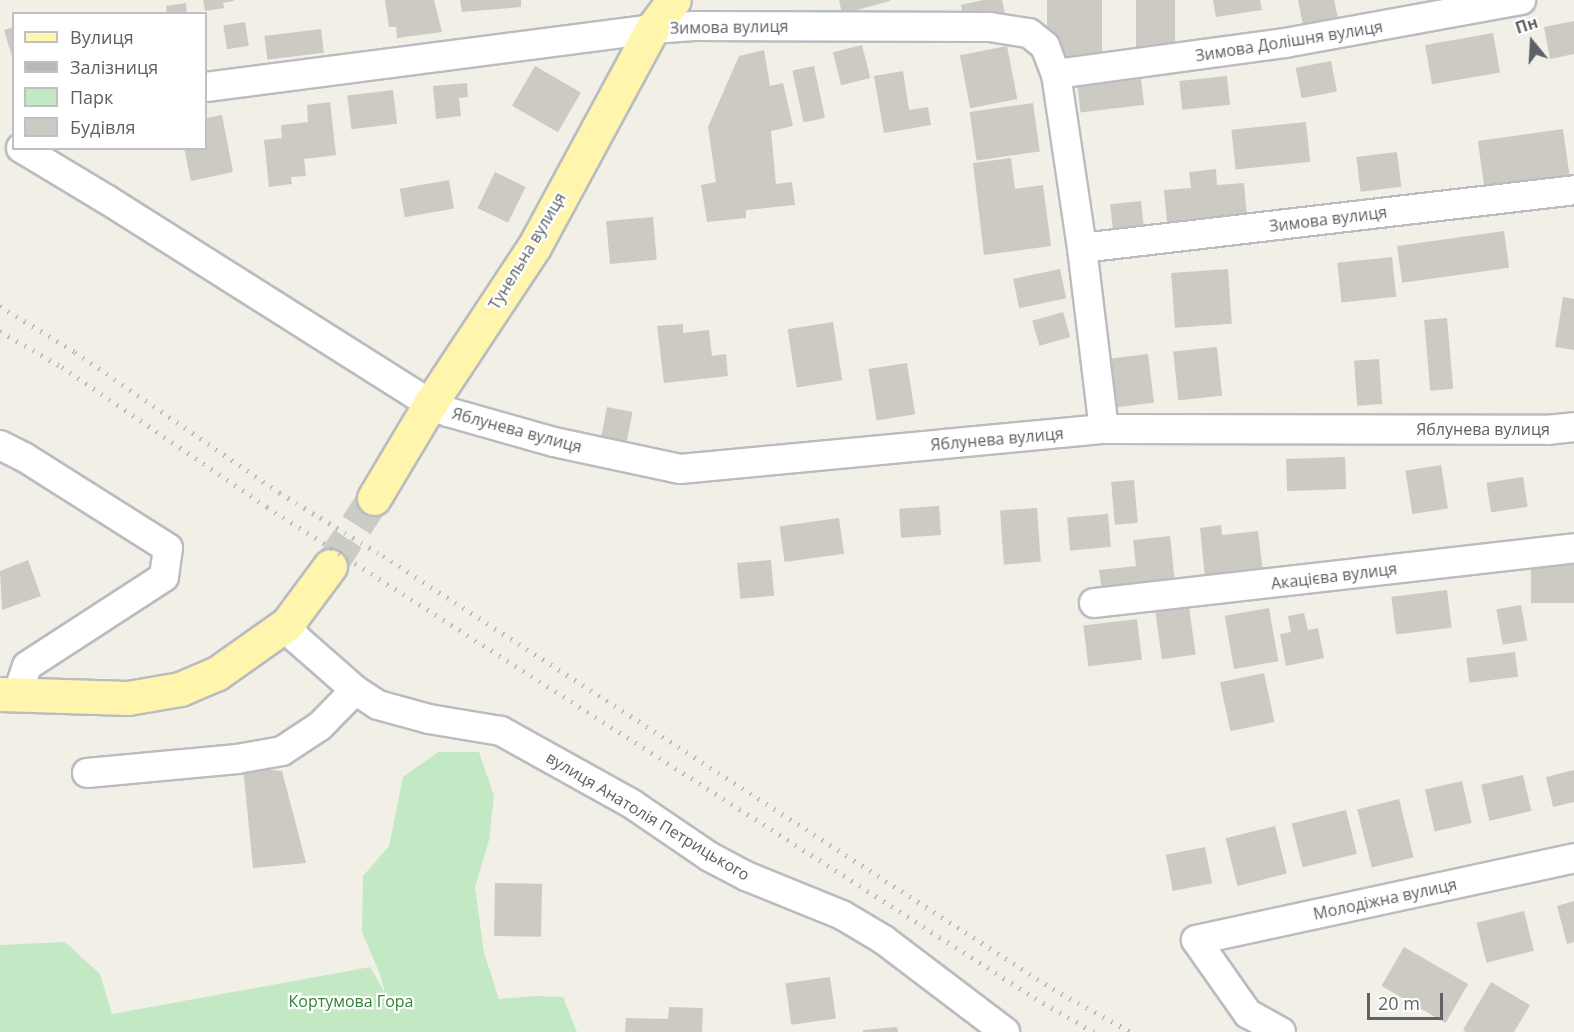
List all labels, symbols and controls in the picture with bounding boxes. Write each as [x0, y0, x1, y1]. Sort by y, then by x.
text: Пн [1512, 11, 1541, 39]
legend [12, 12, 207, 150]
north arrow [1502, 12, 1562, 72]
street label: Зимова вулиця [670, 16, 788, 38]
street label: Зимова Долішня вулиця [1194, 17, 1384, 65]
text: Вулиця [70, 25, 134, 49]
text: Залізниця [70, 55, 158, 79]
text: Парк [70, 85, 113, 109]
text: Будівля [70, 115, 136, 139]
street label: Тунельна вулиця [484, 189, 570, 313]
street label: Зимова вулиця [1268, 202, 1388, 236]
street label: Яблунева вулиця [450, 403, 584, 457]
street label: Яблунева вулиця [1416, 419, 1550, 439]
street label: Яблунева вулиця [930, 424, 1064, 454]
street label: Акацієва вулиця [1270, 559, 1398, 593]
street label: вулиця Анатолія Петрицького [543, 747, 753, 885]
street label: Молодіжна вулиця [1311, 874, 1459, 924]
scale bar [1370, 981, 1446, 1019]
park label: Кортумова Гора [289, 991, 413, 1011]
text: 20 m [1378, 991, 1420, 1015]

